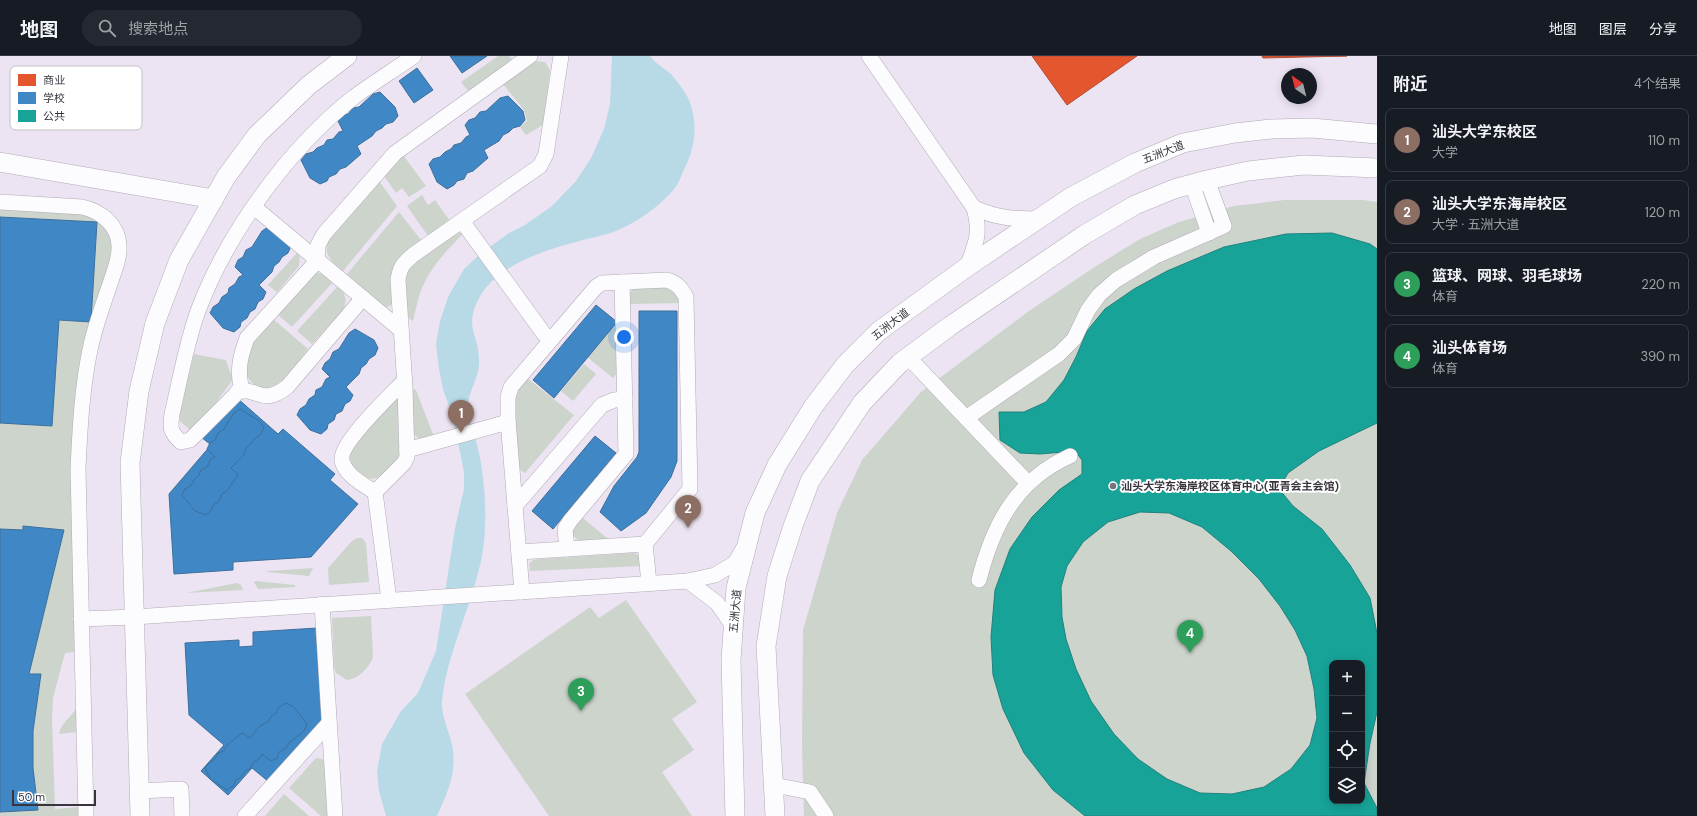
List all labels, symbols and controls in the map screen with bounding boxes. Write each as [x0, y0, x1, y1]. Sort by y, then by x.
search box [82, 10, 362, 46]
text: 地图 [20, 17, 58, 42]
icon: search [96, 17, 118, 39]
text: 搜索地点 [128, 19, 188, 39]
text: 地图 [1549, 20, 1577, 38]
text: 图层 [1599, 20, 1627, 38]
text: 分享 [1649, 20, 1677, 38]
legend [10, 66, 142, 130]
north arrow [1281, 68, 1317, 104]
text: 商业 [43, 73, 65, 87]
text: 附近 [1393, 73, 1427, 95]
text: 4个结果 [1634, 75, 1681, 92]
text: 学校 [43, 91, 65, 105]
text: 公共 [43, 109, 65, 123]
text: 汕头大学东校区 [1432, 122, 1537, 142]
text: 1 [1405, 132, 1409, 149]
text: 110 m [1648, 132, 1680, 149]
street label: 五洲大道 [1140, 138, 1186, 166]
text: 大学 [1432, 144, 1458, 161]
text: 汕头大学东海岸校区 [1432, 194, 1567, 214]
text: 2 [1403, 204, 1411, 221]
text: 120 m [1645, 204, 1680, 221]
text: 大学 · 五洲大道 [1432, 216, 1520, 233]
text: 篮球、网球、羽毛球场 [1432, 266, 1582, 286]
text: 3 [1403, 276, 1411, 293]
text: 220 m [1641, 276, 1680, 293]
text: 体育 [1432, 288, 1458, 305]
street label: 五洲大道 [868, 305, 912, 343]
your location [614, 327, 634, 347]
text: 汕头体育场 [1432, 338, 1507, 358]
text: 4 [1403, 348, 1411, 365]
text: 390 m [1641, 348, 1680, 365]
text: 体育 [1432, 360, 1458, 377]
pin: 1 [448, 400, 474, 433]
place label: 汕头大学东海岸校区体育中心(亚青会主会馆) [1121, 479, 1339, 493]
marker: 汕头大学东海岸校区体育中心(亚青会主会馆) [1108, 481, 1118, 491]
pin: 2 [675, 495, 701, 528]
street label: 五洲大道 [726, 588, 744, 634]
pin: 4 [1177, 620, 1203, 653]
map controls [1329, 660, 1365, 804]
button: + [1329, 660, 1365, 696]
pin: 3 [568, 678, 594, 711]
button: − [1329, 696, 1365, 732]
button: locate [1329, 732, 1365, 768]
button: layers [1329, 768, 1365, 804]
scale bar [12, 788, 96, 807]
text: 50 m [18, 790, 45, 804]

